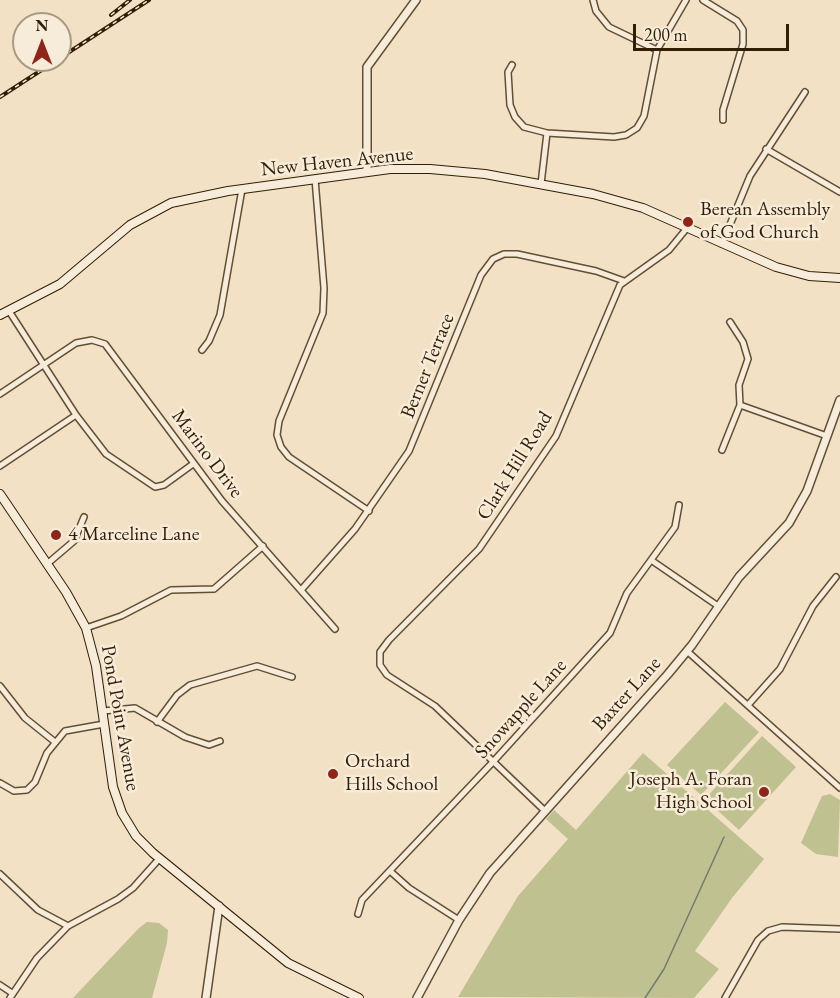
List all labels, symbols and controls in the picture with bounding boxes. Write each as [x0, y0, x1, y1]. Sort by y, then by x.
north arrow [12, 12, 72, 72]
scale bar [636, 12, 792, 50]
text: N [36, 15, 48, 36]
text: 200 m [644, 23, 688, 46]
street label: New Haven Avenue [260, 142, 414, 182]
place label: Berean Assembly of God Church [700, 198, 830, 245]
marker: Berean Assembly of God Church [681, 215, 695, 229]
street label: Berner Terrace [396, 310, 460, 422]
street label: Marino Drive [166, 405, 248, 503]
street label: Clark Hill Road [472, 407, 558, 525]
place label: 4 Marceline Lane [68, 523, 199, 547]
marker: 4 Marceline Lane [49, 528, 63, 542]
street label: Pond Point Avenue [95, 643, 145, 793]
street label: Baxter Lane [588, 652, 666, 736]
street label: Snowapple Lane [470, 654, 572, 764]
place label: Orchard Hills School [345, 750, 438, 797]
marker: Orchard Hills School [326, 767, 340, 781]
place label: Joseph A. Foran High School [629, 768, 752, 815]
marker: Joseph A. Foran High School [757, 785, 771, 799]

